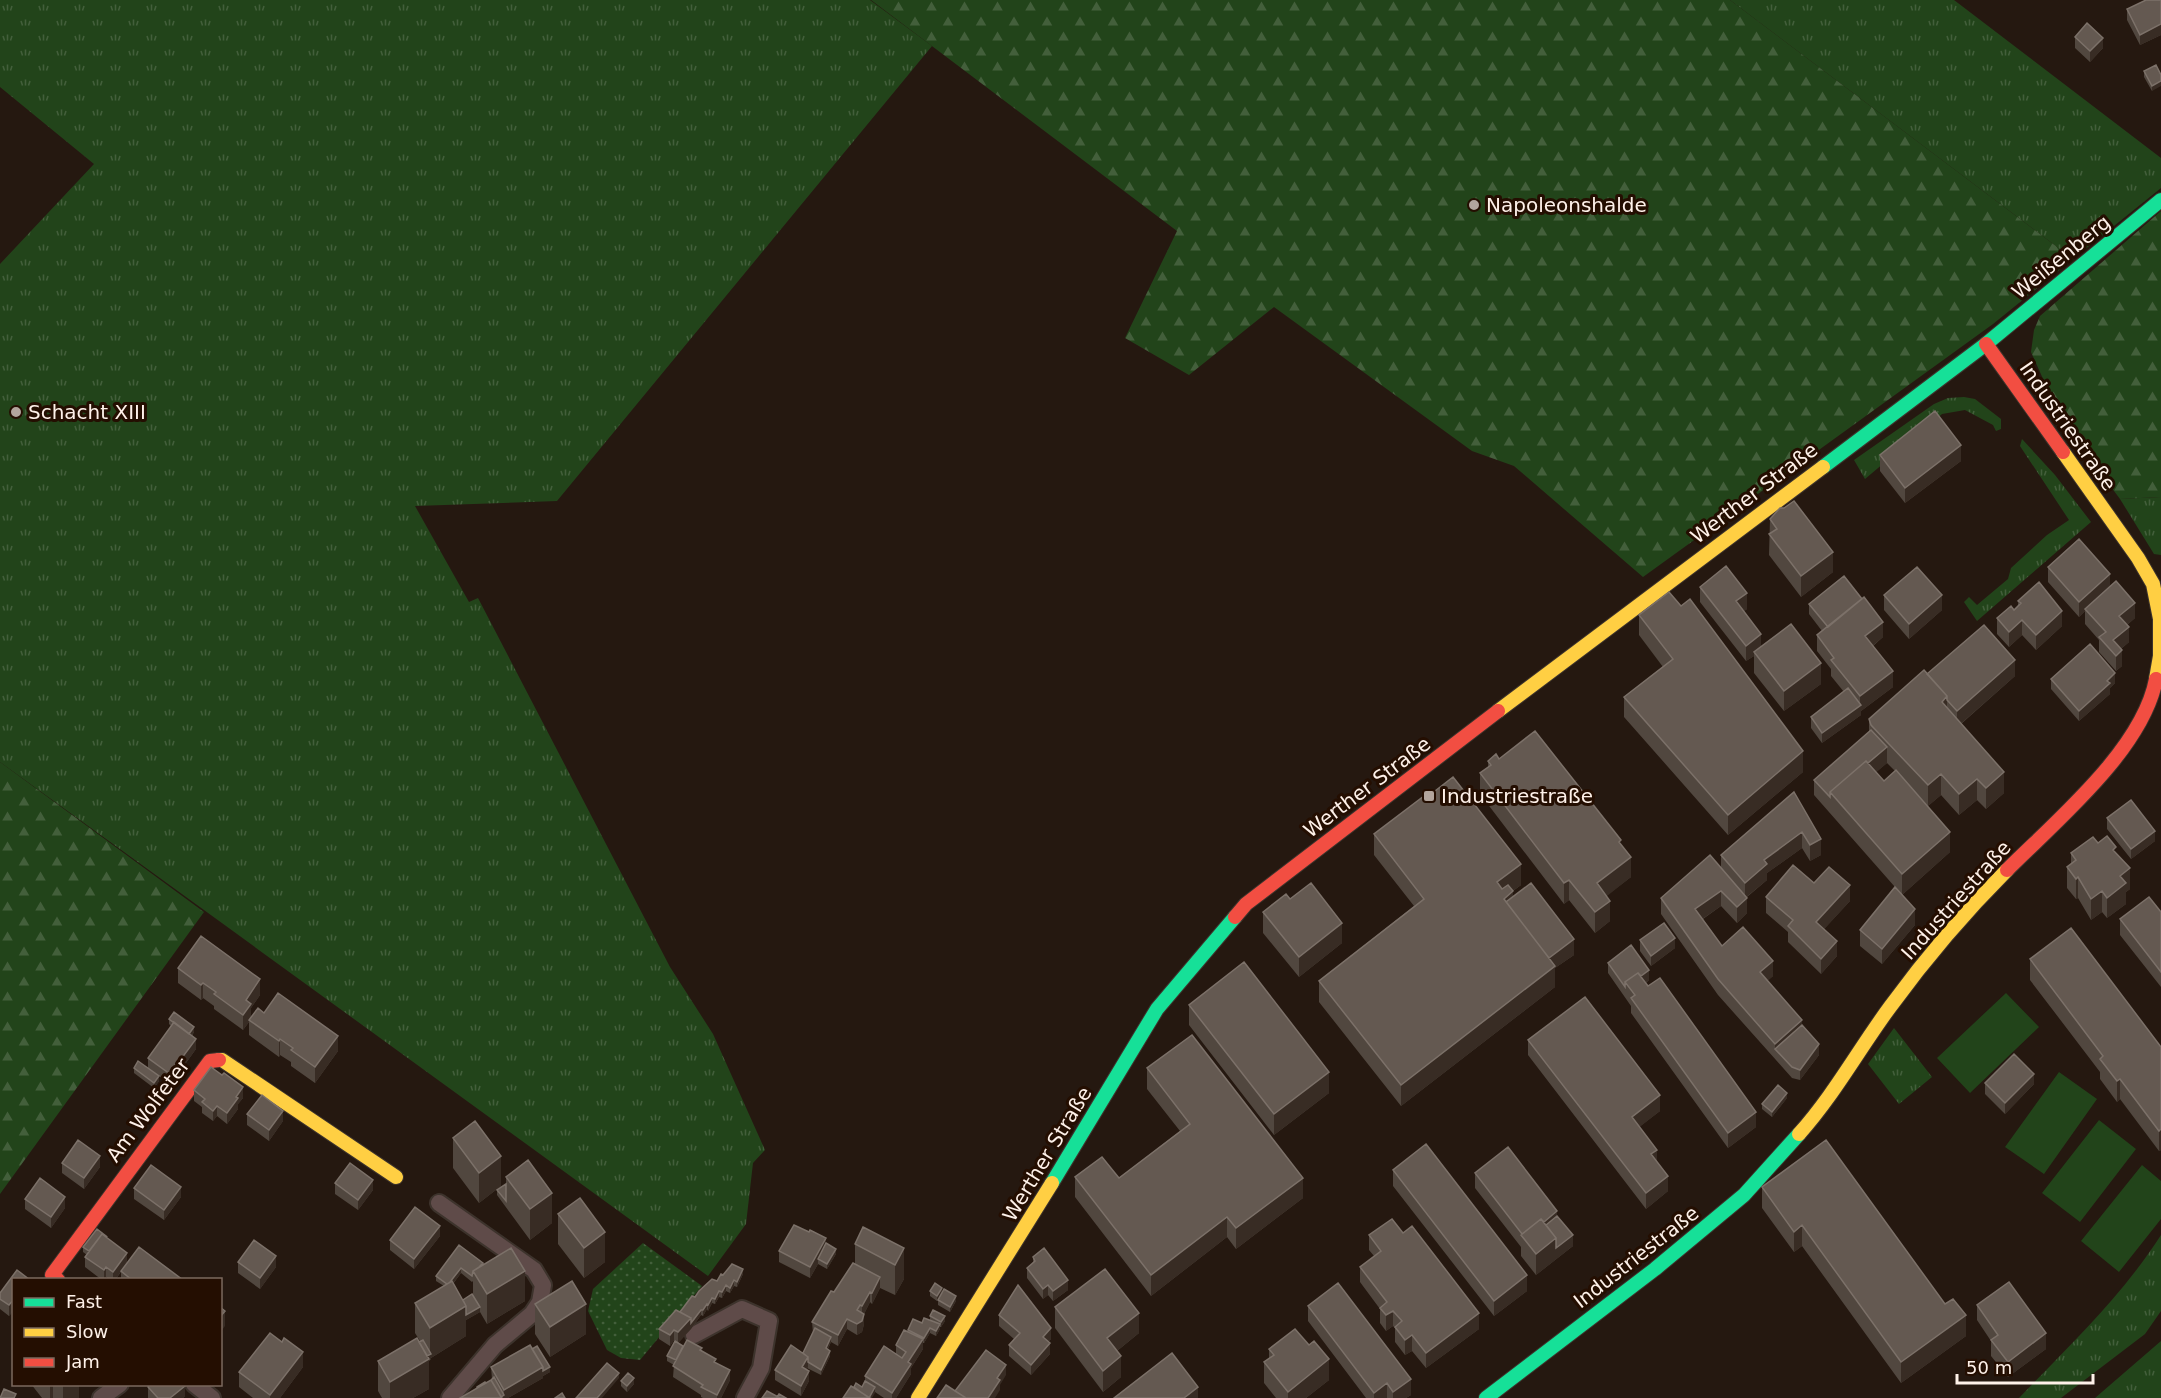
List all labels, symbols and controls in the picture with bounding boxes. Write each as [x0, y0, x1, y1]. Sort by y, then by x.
place label: Napoleonshalde [1486, 193, 1647, 217]
marker: Napoleonshalde [1467, 198, 1481, 212]
street label: Weißenberg [2007, 210, 2115, 304]
street label: Industriestraße [2015, 357, 2121, 495]
place label: Schacht XIII [28, 400, 146, 424]
marker: Schacht XIII [9, 405, 23, 419]
street label: Werther Straße [1686, 438, 1822, 548]
street label: Werther Straße [1299, 732, 1435, 842]
place label: Industriestraße [1441, 784, 1593, 808]
marker: Industriestraße [1422, 789, 1436, 803]
street label: Industriestraße [1896, 836, 2016, 964]
street label: Am Wolfeter [101, 1053, 195, 1167]
street label: Werther Straße [997, 1082, 1097, 1226]
street label: Industriestraße [1569, 1201, 1703, 1313]
legend [12, 1278, 222, 1386]
text: Fast [66, 1291, 102, 1312]
text: Slow [66, 1321, 108, 1342]
scale bar [1957, 1347, 2094, 1385]
text: Jam [65, 1351, 100, 1372]
text: 50 m [1966, 1357, 2012, 1378]

